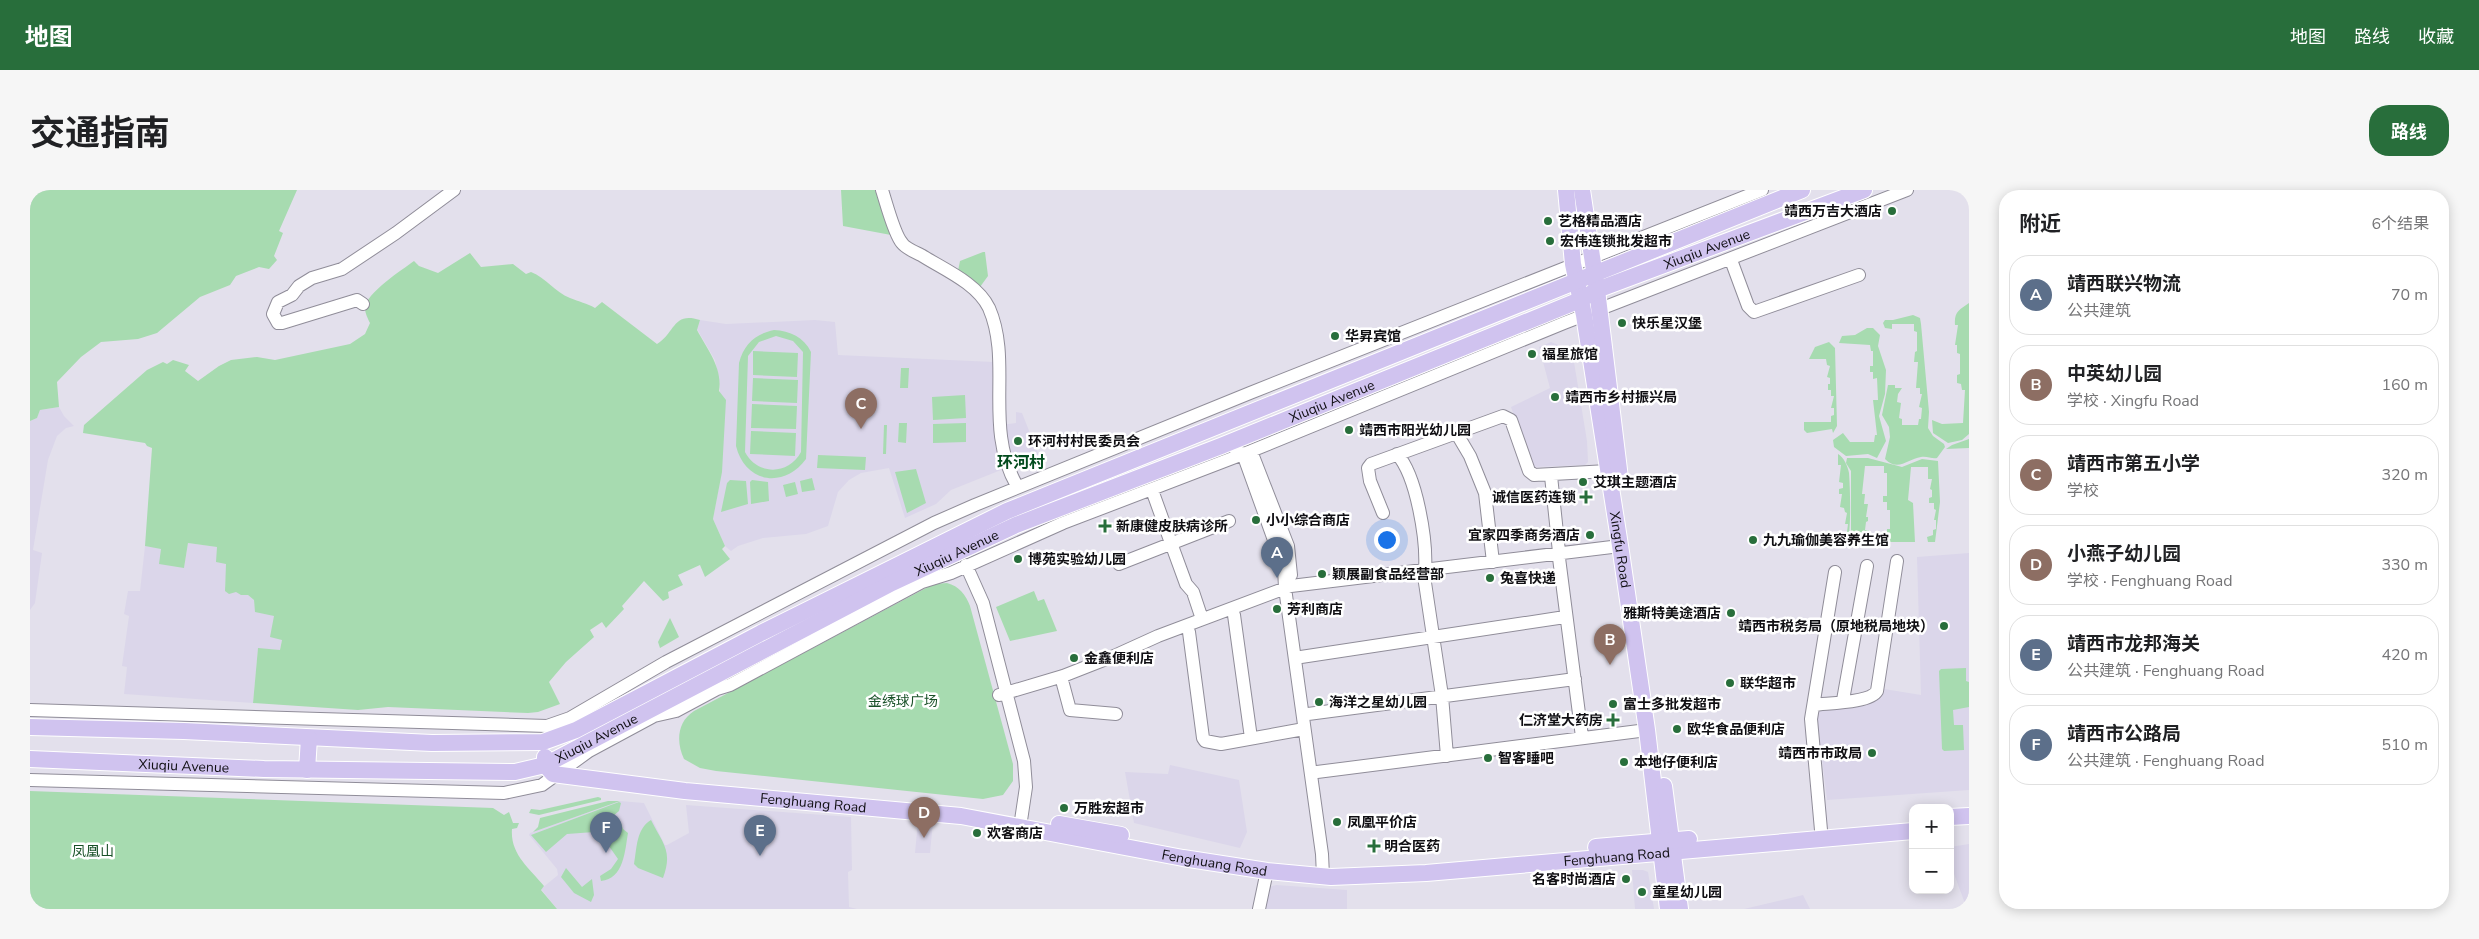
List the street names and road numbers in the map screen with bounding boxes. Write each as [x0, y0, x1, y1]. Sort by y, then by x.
street label: Xiuqiu Avenue [1661, 224, 1753, 274]
street label: Xiuqiu Avenue [1286, 375, 1377, 427]
street label: Xingfu Road [1605, 510, 1636, 589]
street label: Xiuqiu Avenue [911, 525, 1002, 581]
street label: Xiuqiu Avenue [552, 709, 641, 768]
street label: Xiuqiu Avenue [138, 754, 230, 777]
street label: Fenghuang Road [759, 788, 867, 817]
street label: Fenghuang Road [1563, 843, 1671, 871]
street label: Fenghuang Road [1160, 845, 1269, 880]

